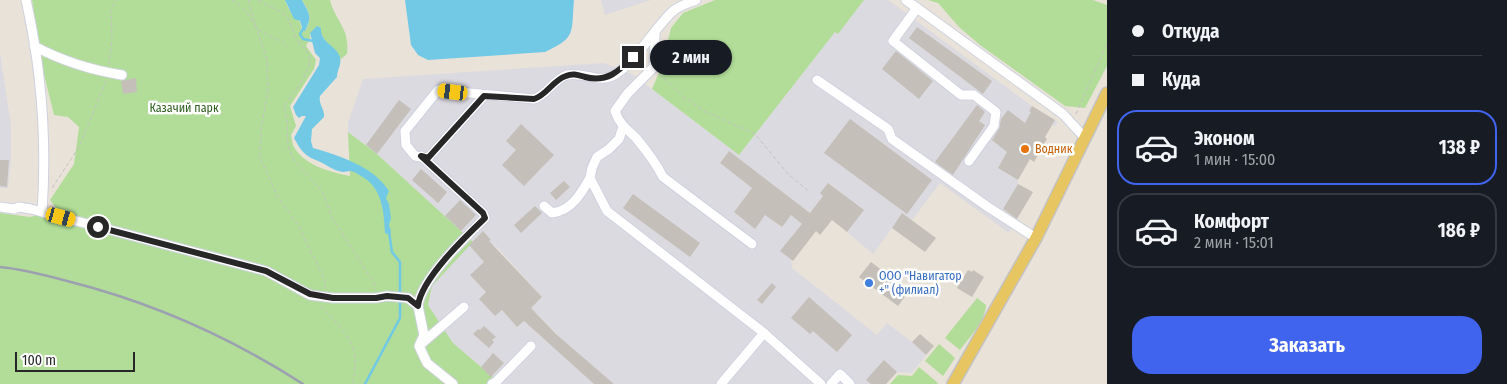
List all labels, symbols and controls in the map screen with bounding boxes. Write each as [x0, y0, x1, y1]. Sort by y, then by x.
text: Откуда [1162, 20, 1219, 43]
callout: 2 мин [650, 40, 733, 74]
route end [622, 46, 644, 68]
text: 2 мин [672, 48, 710, 67]
text: Куда [1162, 68, 1200, 91]
car [437, 83, 468, 101]
park label: Казачий парк [149, 101, 219, 115]
icon: car [1134, 125, 1179, 170]
text: Эконом [1194, 127, 1255, 150]
text: 138 ₽ [1439, 136, 1480, 159]
place label: Водник [1035, 142, 1073, 156]
marker: Водник [1019, 143, 1031, 155]
text: 1 мин · 15:00 [1194, 150, 1275, 169]
car [44, 206, 77, 228]
icon: car [1134, 208, 1179, 253]
text: Комфорт [1194, 210, 1269, 233]
route start [87, 216, 109, 238]
text: 186 ₽ [1438, 219, 1480, 242]
text: 2 мин · 15:01 [1194, 233, 1274, 252]
place label: ООО "Навигатор +" (филиал) [879, 269, 962, 297]
marker: ООО "Навигатор +" (филиал) [863, 277, 875, 289]
button: Заказать [1132, 316, 1482, 374]
scale bar [15, 349, 135, 372]
text: 100 m [22, 352, 56, 369]

